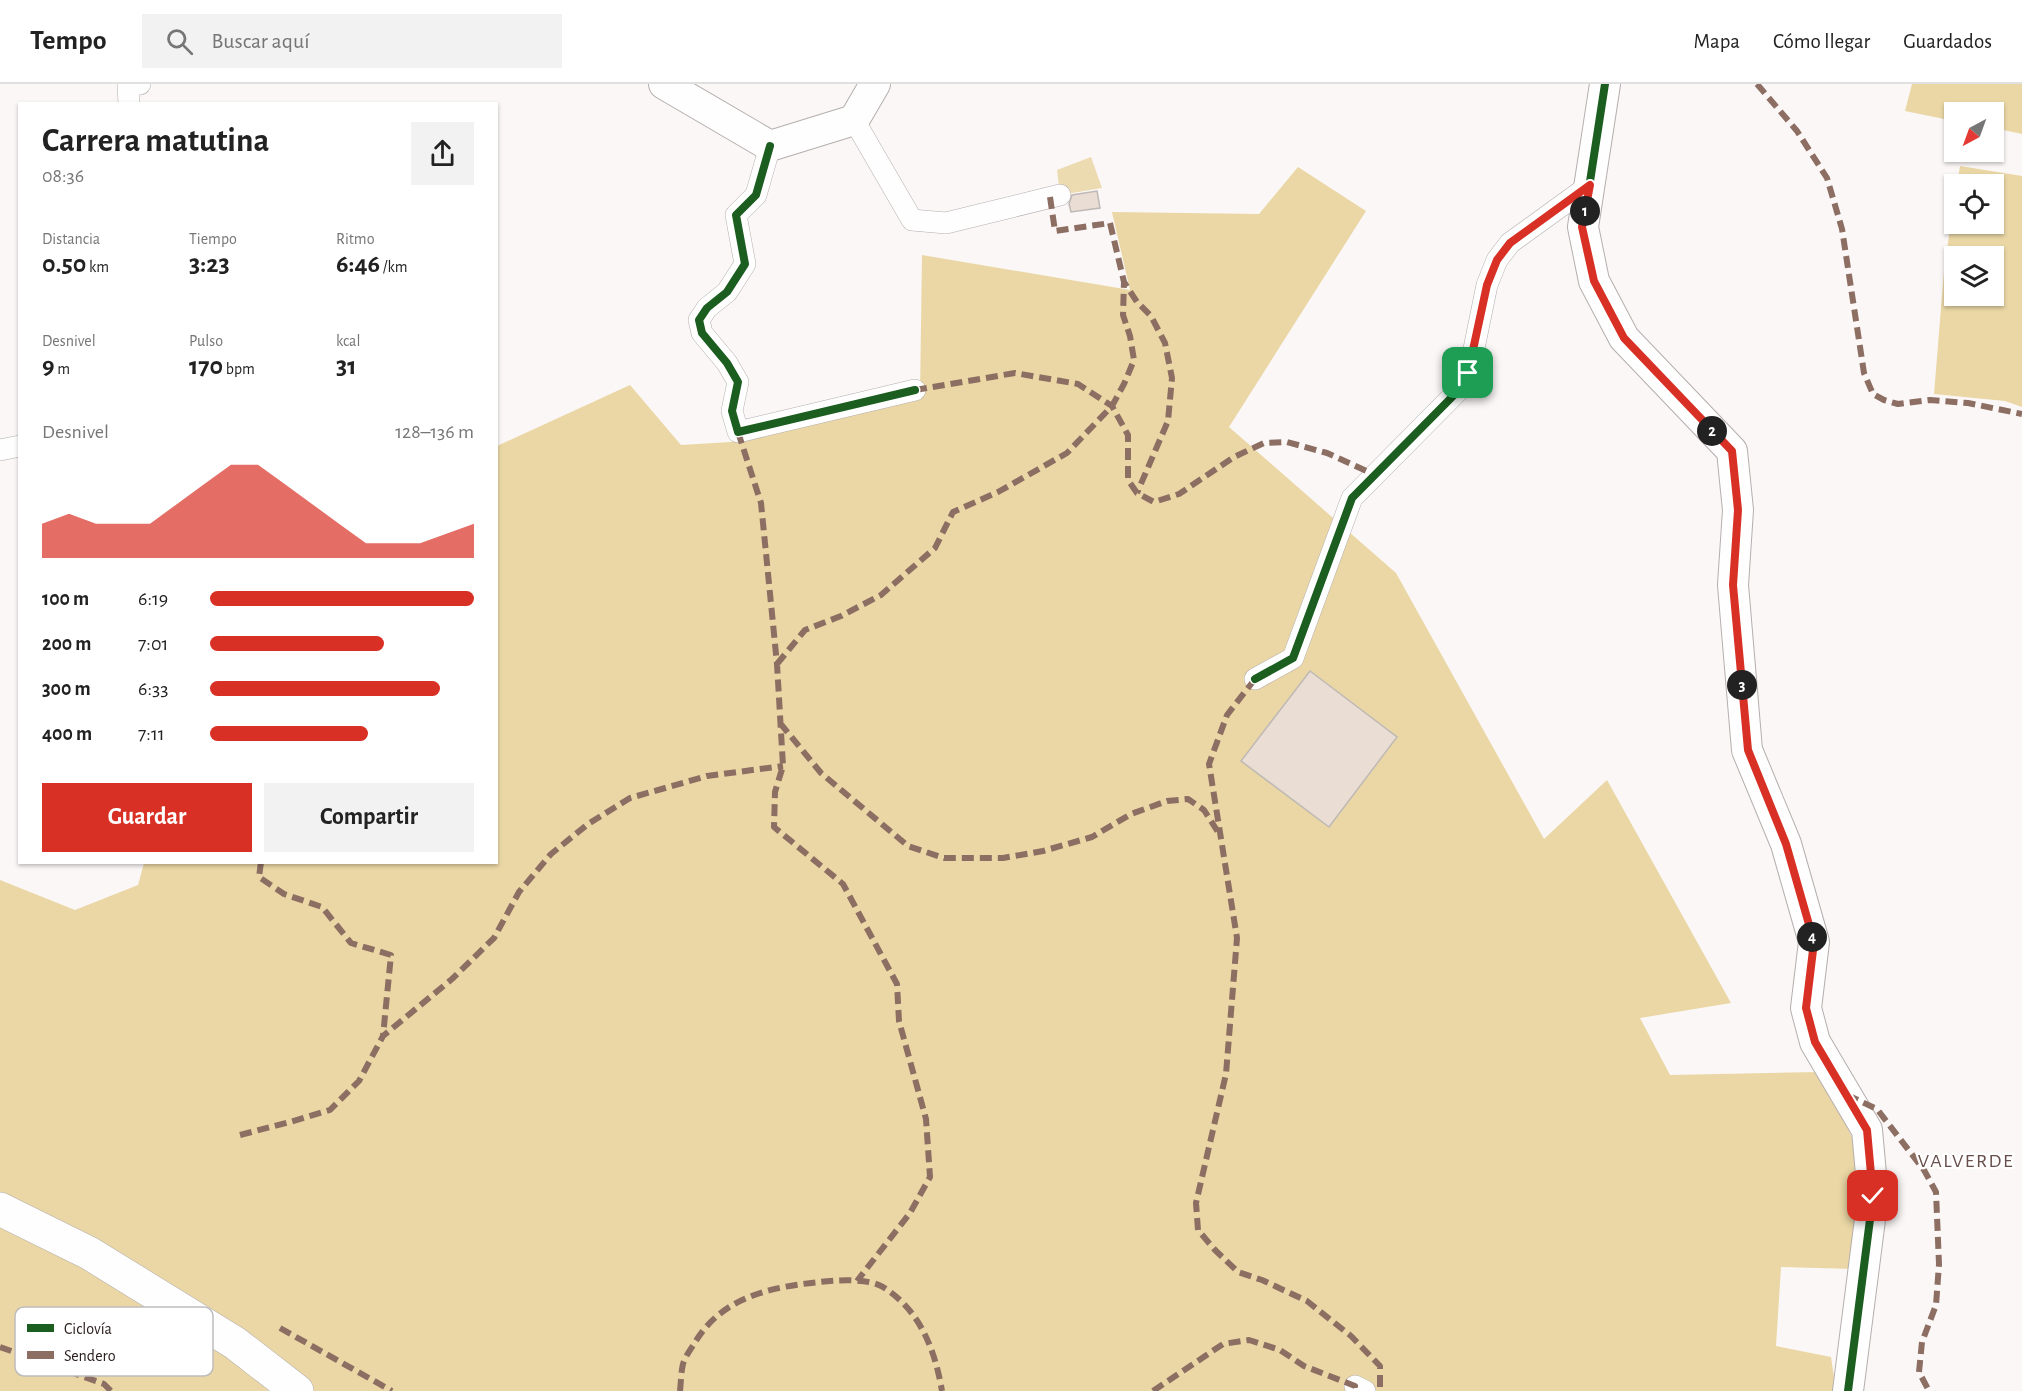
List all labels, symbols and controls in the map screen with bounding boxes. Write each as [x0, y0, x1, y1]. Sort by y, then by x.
search box [142, 14, 562, 68]
icon: search [163, 25, 196, 58]
text: Tempo [30, 27, 106, 55]
text: Buscar aquí [211, 30, 309, 52]
text: Mapa [1694, 31, 1740, 52]
text: Cómo llegar [1773, 31, 1870, 52]
text: Guardados [1903, 31, 1992, 52]
north arrow [1944, 102, 2004, 162]
map controls [1944, 102, 2004, 306]
button: share [411, 122, 474, 185]
text: Carrera matutina [42, 125, 269, 158]
text: 08:36 [42, 166, 84, 186]
button: locate [1944, 174, 2004, 234]
pin: 1 [1570, 196, 1600, 226]
text: 1 [1582, 203, 1588, 219]
text: Distancia [42, 231, 100, 247]
text: Tiempo [189, 231, 237, 247]
text: Ritmo [336, 231, 375, 247]
button: layers [1944, 246, 2004, 306]
text: 0.50 [42, 251, 86, 277]
text: 3:23 [189, 251, 230, 277]
text: 6:46 [336, 251, 380, 277]
text: km [86, 259, 109, 275]
text: /km [380, 259, 407, 275]
text: Desnivel [42, 333, 96, 349]
text: Pulso [189, 333, 223, 349]
text: kcal [336, 333, 360, 349]
pin [1442, 347, 1493, 398]
text: 9 [42, 353, 55, 379]
text: 170 [189, 353, 223, 379]
text: 31 [336, 353, 357, 379]
icon: arrive [1451, 356, 1484, 389]
text: m [55, 361, 70, 377]
text: bpm [223, 361, 255, 377]
pin: 2 [1697, 416, 1727, 446]
text: Desnivel [42, 422, 109, 442]
text: 128–136 m [395, 422, 474, 442]
text: 2 [1708, 423, 1716, 439]
text: 100 m [42, 589, 89, 609]
text: 6:19 [138, 589, 168, 609]
text: 200 m [42, 634, 91, 654]
text: 7:01 [138, 634, 168, 654]
pin: 3 [1727, 670, 1757, 700]
text: 3 [1739, 677, 1745, 693]
text: 300 m [42, 679, 91, 699]
text: 6:33 [138, 679, 168, 699]
text: 400 m [42, 724, 92, 744]
text: 7:11 [138, 724, 165, 744]
button: Guardar [42, 783, 252, 852]
button: Compartir [264, 783, 474, 852]
pin: 4 [1797, 922, 1827, 952]
text: 4 [1808, 929, 1816, 945]
district label: VALVERDE [1918, 1151, 2014, 1171]
pin [1847, 1170, 1898, 1221]
icon: check [1856, 1179, 1889, 1212]
legend [15, 1307, 213, 1376]
text: Ciclovía [64, 1321, 112, 1337]
text: Sendero [64, 1348, 116, 1364]

